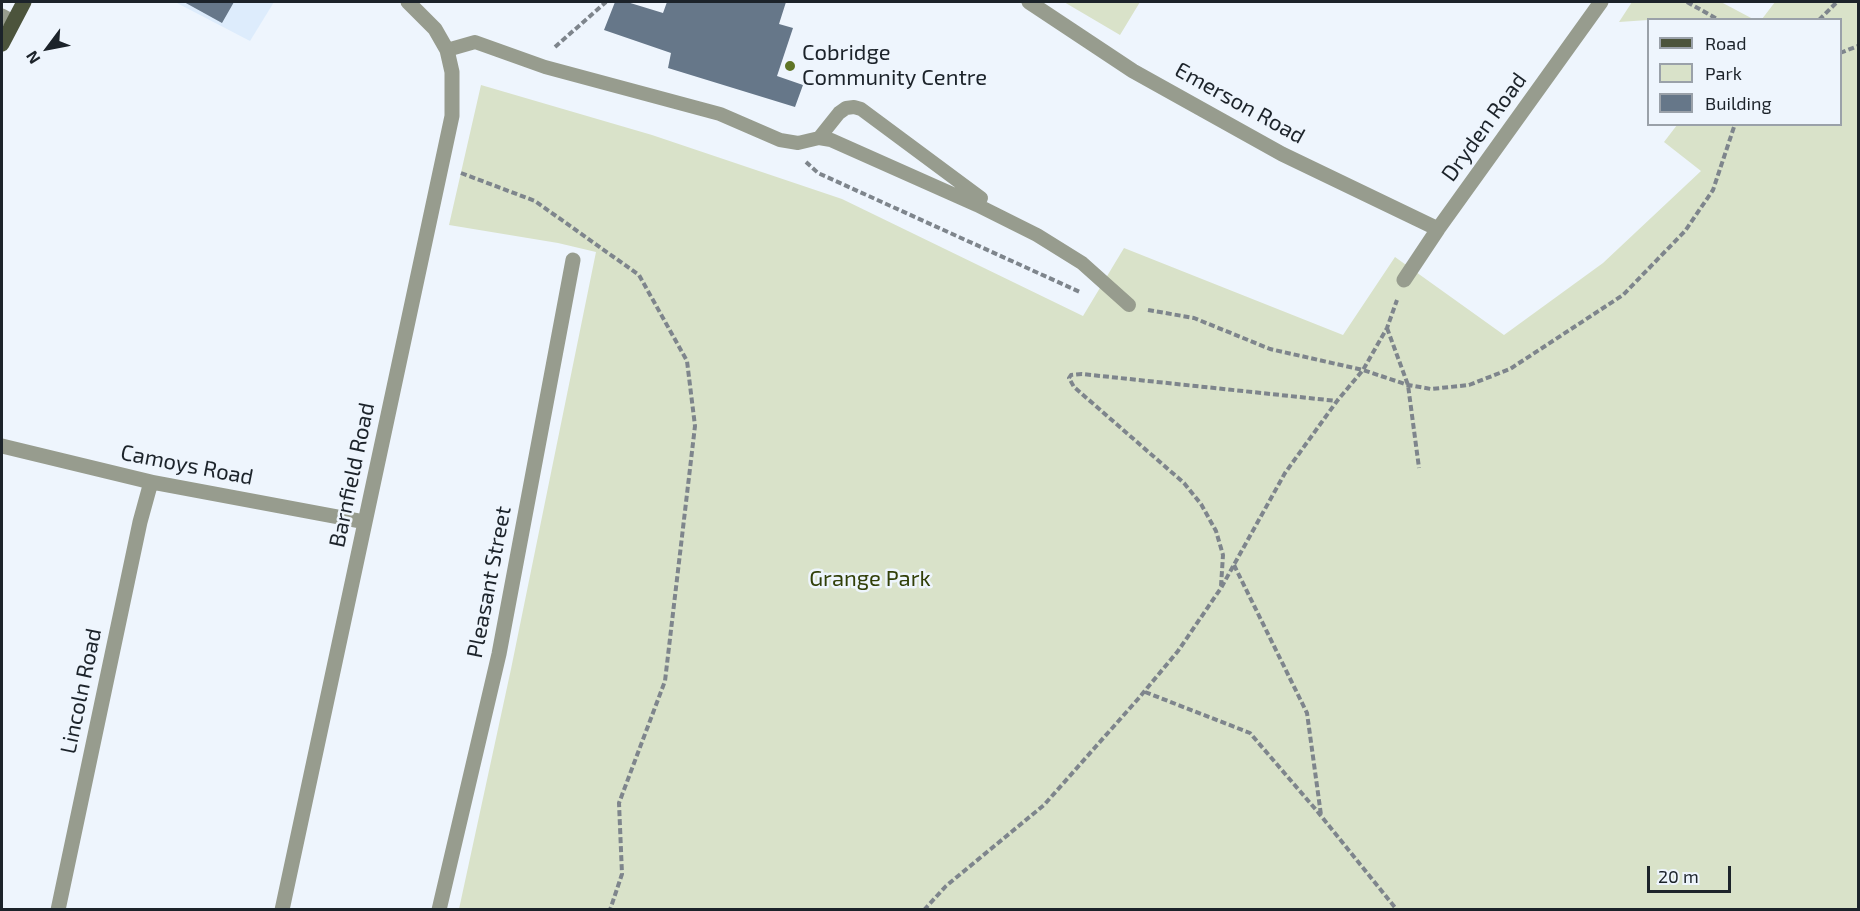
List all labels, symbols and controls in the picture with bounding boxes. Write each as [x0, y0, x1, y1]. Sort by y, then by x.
north arrow [18, 18, 78, 78]
legend [1647, 18, 1842, 126]
text: Road [1705, 32, 1746, 54]
place label: Cobridge Community Centre [802, 40, 987, 92]
text: N [21, 48, 43, 68]
street label: Emerson Road [1171, 56, 1309, 150]
marker: Cobridge Community Centre [783, 59, 797, 73]
text: Park [1705, 62, 1742, 84]
street label: Dryden Road [1436, 68, 1532, 186]
text: Building [1705, 92, 1772, 114]
street label: Barnfield Road [324, 400, 380, 550]
street label: Camoys Road [118, 439, 256, 491]
street label: Pleasant Street [461, 504, 517, 660]
park label: Grange Park [809, 566, 931, 592]
street label: Lincoln Road [55, 626, 107, 756]
scale bar [1650, 854, 1734, 892]
text: 20 m [1658, 865, 1699, 887]

